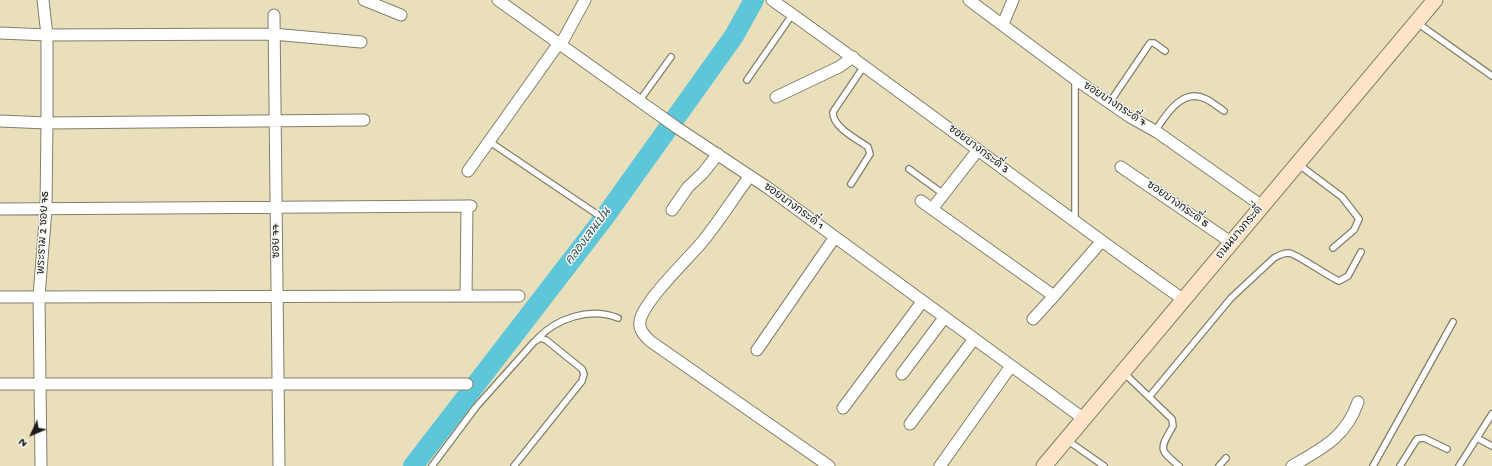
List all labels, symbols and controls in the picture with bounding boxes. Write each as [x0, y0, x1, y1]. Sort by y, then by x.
street label: ซอยบางกระดี่ 7 [1080, 80, 1148, 130]
street label: ซอยบางกระดี่ 3 [945, 123, 1011, 177]
street label: ซอยบางกระดี่ 5 [1144, 179, 1210, 231]
street label: ซอยบางกระดี่ 1 [760, 181, 826, 233]
street label: พระราม 2 ซอย 75 [35, 191, 53, 275]
street label: ถนนบางกระดี่ [1214, 204, 1266, 262]
water label: คลองเลนเปน [563, 206, 615, 268]
street label: ซอย 77 [270, 224, 284, 258]
north arrow [12, 414, 52, 454]
text: N [17, 436, 30, 449]

